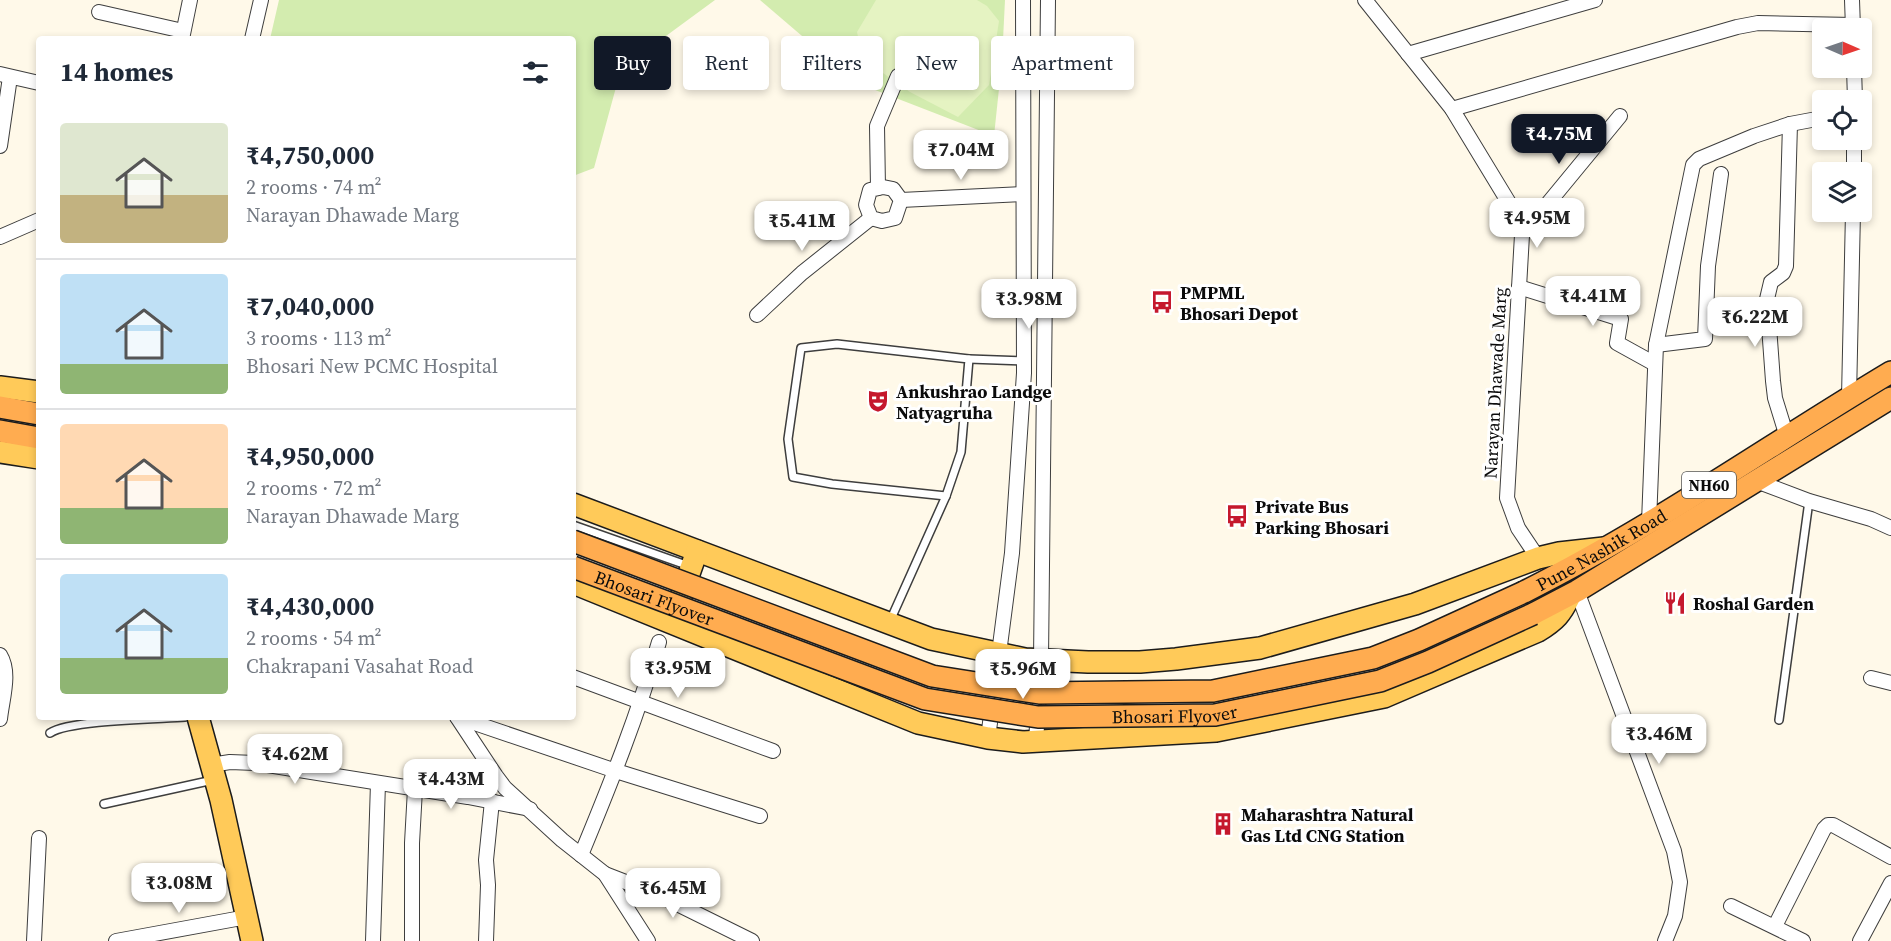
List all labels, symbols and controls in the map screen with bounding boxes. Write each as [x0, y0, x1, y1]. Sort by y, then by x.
north arrow [1812, 18, 1872, 78]
map controls [1812, 18, 1872, 222]
chip: Buy [594, 36, 671, 90]
chip: Rent [683, 36, 769, 90]
chip: Filters [781, 36, 883, 90]
chip: New [895, 36, 979, 90]
chip: Apartment [991, 36, 1134, 90]
text: 14 homes [60, 54, 173, 90]
icon: filters [519, 56, 552, 89]
button: locate [1812, 90, 1872, 150]
pin: ₹4.75M [1510, 114, 1608, 165]
text: ₹4.75M [1525, 119, 1593, 147]
pin: ₹7.04M [912, 130, 1010, 181]
text: ₹7.04M [927, 135, 995, 163]
text: ₹4,750,000 [246, 137, 374, 173]
icon: home [108, 147, 180, 219]
button: layers [1812, 162, 1872, 222]
text: 2 rooms · 74 m² [246, 173, 382, 201]
pin: ₹4.95M [1488, 198, 1586, 249]
text: Narayan Dhawade Marg [246, 201, 459, 229]
pin: ₹5.41M [753, 201, 851, 252]
text: ₹4.95M [1503, 203, 1571, 231]
text: ₹5.41M [768, 206, 836, 234]
pin: ₹4.41M [1544, 276, 1642, 327]
pin: ₹3.98M [980, 279, 1078, 330]
place label: PMPML Bhosari Depot [1180, 280, 1298, 326]
text: ₹4.41M [1559, 281, 1627, 309]
text: ₹3.98M [995, 284, 1063, 312]
street label: Narayan Dhawade Marg [1478, 287, 1512, 479]
text: ₹7,040,000 [246, 288, 374, 324]
bus stop icon: PMPML Bhosari Depot [1149, 289, 1175, 315]
pin: ₹6.22M [1706, 297, 1804, 348]
icon: home [108, 298, 180, 370]
text: ₹6.22M [1721, 302, 1789, 330]
text: 3 rooms · 113 m² [246, 324, 392, 352]
text: Bhosari New PCMC Hospital [246, 352, 498, 380]
place label: Ankushrao Landge Natyagruha [896, 379, 1052, 425]
theatre icon: Ankushrao Landge Natyagruha [865, 388, 891, 414]
text: ₹4,950,000 [246, 438, 374, 474]
icon: home [108, 448, 180, 520]
road number: NH60 [1682, 472, 1736, 498]
text: 2 rooms · 72 m² [246, 474, 382, 502]
place label: Private Bus Parking Bhosari [1255, 494, 1389, 540]
text: Narayan Dhawade Marg [246, 502, 459, 530]
bus stop icon: Private Bus Parking Bhosari [1224, 503, 1250, 529]
street label: Pune Nashik Road [1531, 503, 1671, 596]
street label: Bhosari Flyover [591, 564, 718, 631]
text: ₹4,430,000 [246, 588, 374, 624]
restaurant icon: Roshal Garden [1662, 590, 1688, 616]
place label: Roshal Garden [1693, 591, 1814, 616]
icon: home [108, 598, 180, 670]
text: 2 rooms · 54 m² [246, 624, 382, 652]
pin: ₹3.95M [629, 648, 727, 699]
pin: ₹5.96M [974, 649, 1072, 700]
text: Chakrapani Vasahat Road [246, 652, 473, 680]
text: ₹3.95M [644, 653, 712, 681]
text: ₹5.96M [989, 654, 1057, 682]
street label: Bhosari Flyover [1112, 698, 1240, 729]
pin: ₹3.46M [1610, 714, 1708, 765]
text: ₹3.46M [1625, 719, 1693, 747]
pin: ₹4.62M [246, 734, 344, 785]
text: ₹4.62M [261, 739, 329, 767]
pin: ₹4.43M [402, 759, 500, 810]
text: ₹4.43M [417, 764, 485, 792]
place label: Maharashtra Natural Gas Ltd CNG Station [1241, 802, 1414, 848]
building icon: Maharashtra Natural Gas Ltd CNG Station [1210, 811, 1236, 837]
pin: ₹3.08M [130, 863, 228, 914]
text: ₹3.08M [145, 868, 213, 896]
pin: ₹6.45M [624, 868, 722, 919]
text: ₹6.45M [639, 873, 707, 901]

